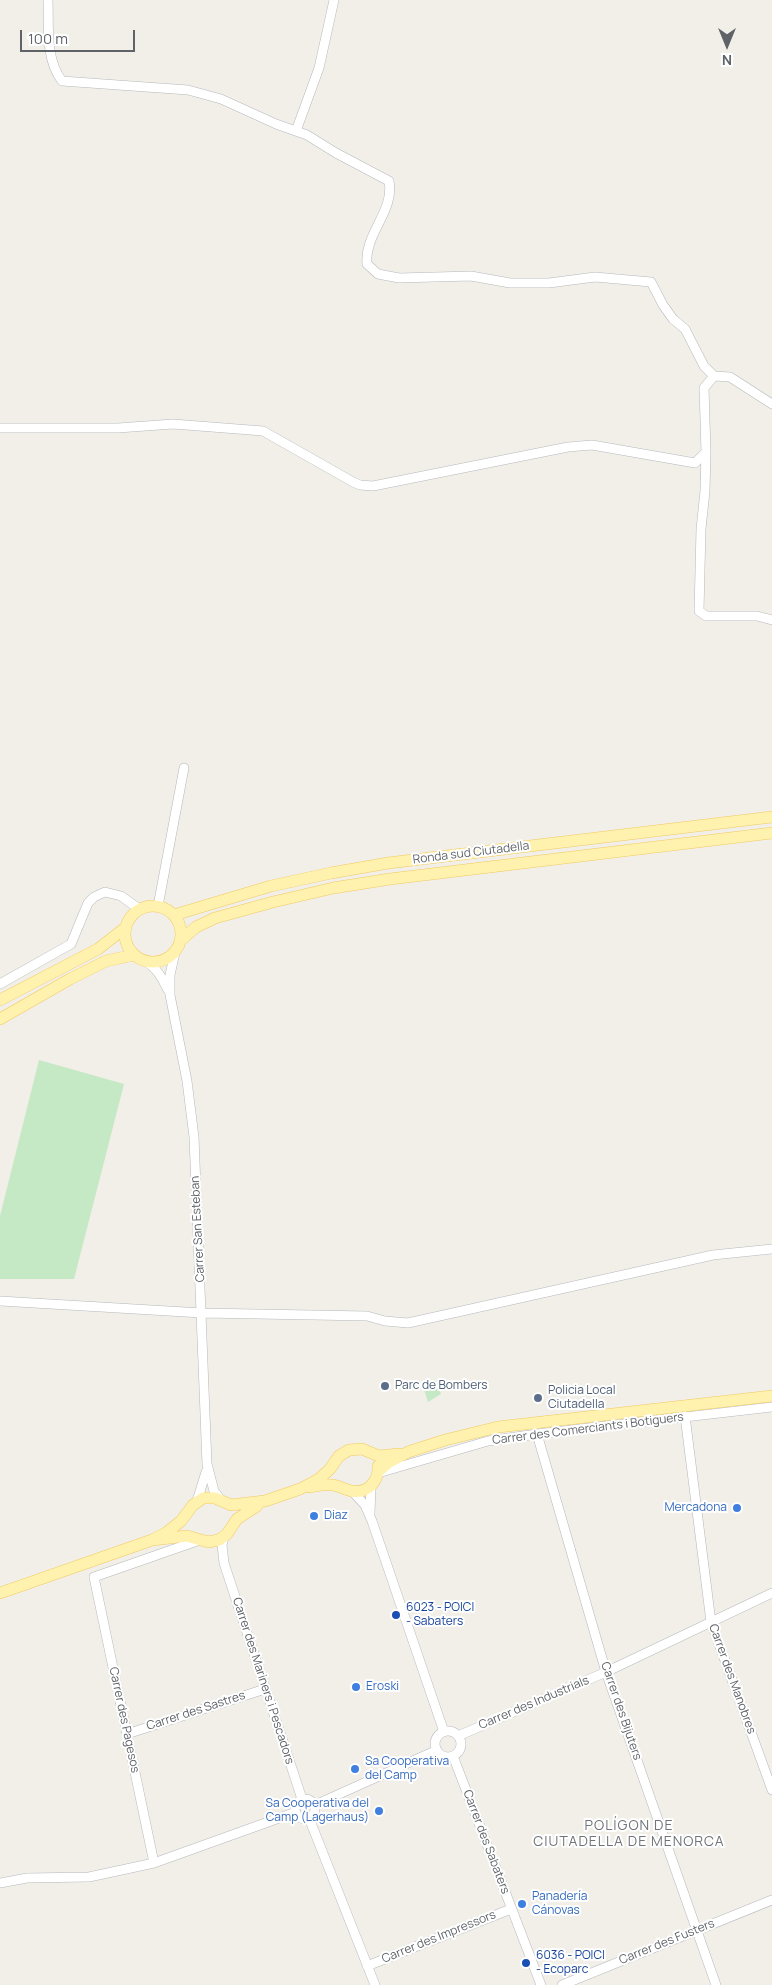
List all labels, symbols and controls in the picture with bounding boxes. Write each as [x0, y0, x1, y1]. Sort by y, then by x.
scale bar [22, 20, 138, 52]
north arrow [702, 20, 752, 70]
text: 100 m [28, 28, 68, 49]
text: N [722, 51, 732, 70]
street label: Ronda sud Ciutadella [412, 839, 530, 867]
street label: Carrer San Esteban [188, 1175, 208, 1283]
place label: Parc de Bombers [395, 1379, 488, 1393]
marker: Parc de Bombers [379, 1380, 391, 1392]
place label: Policia Local Ciutadella [548, 1384, 616, 1412]
marker: Policia Local Ciutadella [532, 1392, 544, 1404]
street label: Carrer des Comerciants i Botiguers [491, 1410, 685, 1448]
place label: Mercadona [664, 1501, 727, 1515]
marker: Mercadona [731, 1502, 743, 1514]
place label: Diaz [324, 1509, 348, 1523]
marker: Diaz [308, 1510, 320, 1522]
street label: Carrer des Mariners i Pescadors [229, 1596, 297, 1766]
place label: 6023 - POICI - Sabaters [406, 1601, 474, 1629]
marker: 6023 - POICI - Sabaters [390, 1609, 402, 1621]
street label: Carrer des Manobres [705, 1622, 759, 1736]
street label: Carrer des Bijuters [597, 1660, 645, 1762]
street label: Carrer des Pagesos [106, 1666, 142, 1774]
street label: Carrer des Industrials [477, 1673, 591, 1733]
place label: Eroski [366, 1680, 399, 1694]
marker: Eroski [350, 1681, 362, 1693]
street label: Carrer des Sastres [145, 1688, 247, 1734]
place label: Sa Cooperativa del Camp [365, 1755, 449, 1783]
marker: Sa Cooperativa del Camp [349, 1763, 361, 1775]
street label: Carrer des Sabaters [460, 1788, 512, 1896]
place label: Sa Cooperativa del Camp (Lagerhaus) [266, 1797, 369, 1825]
marker: Sa Cooperativa del Camp (Lagerhaus) [373, 1805, 385, 1817]
district label: POLÍGON DE CIUTADELLA DE MENORCA [531, 1818, 727, 1850]
place label: Panadería Cánovas [532, 1890, 587, 1918]
marker: Panadería Cánovas [516, 1898, 528, 1910]
street label: Carrer des Impressors [380, 1908, 498, 1966]
street label: Carrer des Fusters [617, 1916, 717, 1968]
place label: 6036 - POICI - Ecoparc [536, 1949, 605, 1977]
marker: 6036 - POICI - Ecoparc [520, 1957, 532, 1969]

